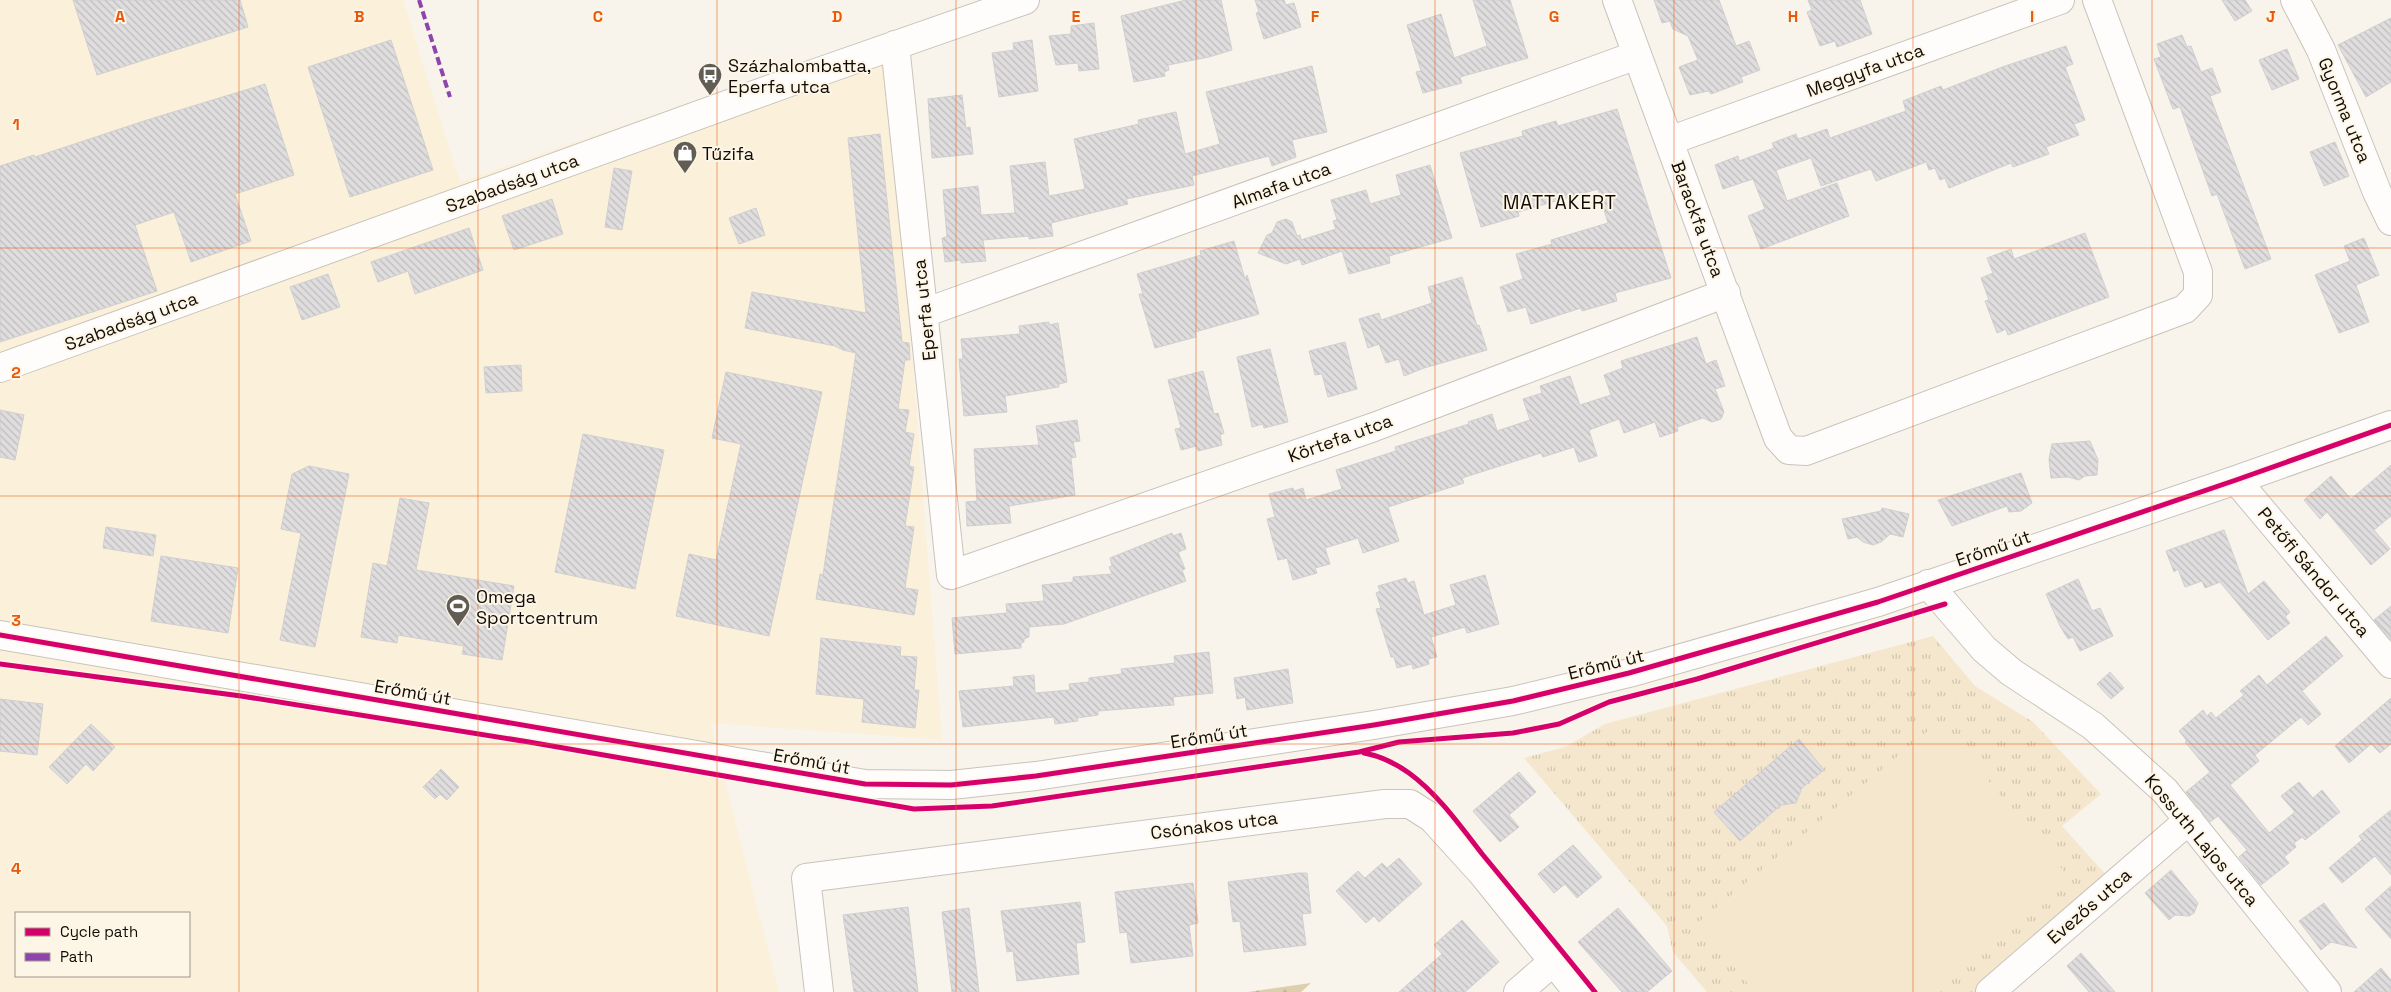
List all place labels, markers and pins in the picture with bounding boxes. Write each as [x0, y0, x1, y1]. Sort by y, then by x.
place label: Százhalombatta, Eperfa utca [728, 54, 871, 98]
bus stop icon: Százhalombatta, Eperfa utca [697, 62, 723, 96]
shop icon: Tűzifa [672, 140, 698, 174]
place label: Tűzifa [702, 142, 754, 165]
place label: Omega Sportcentrum [476, 585, 598, 629]
sports icon: Omega Sportcentrum [445, 593, 471, 627]

